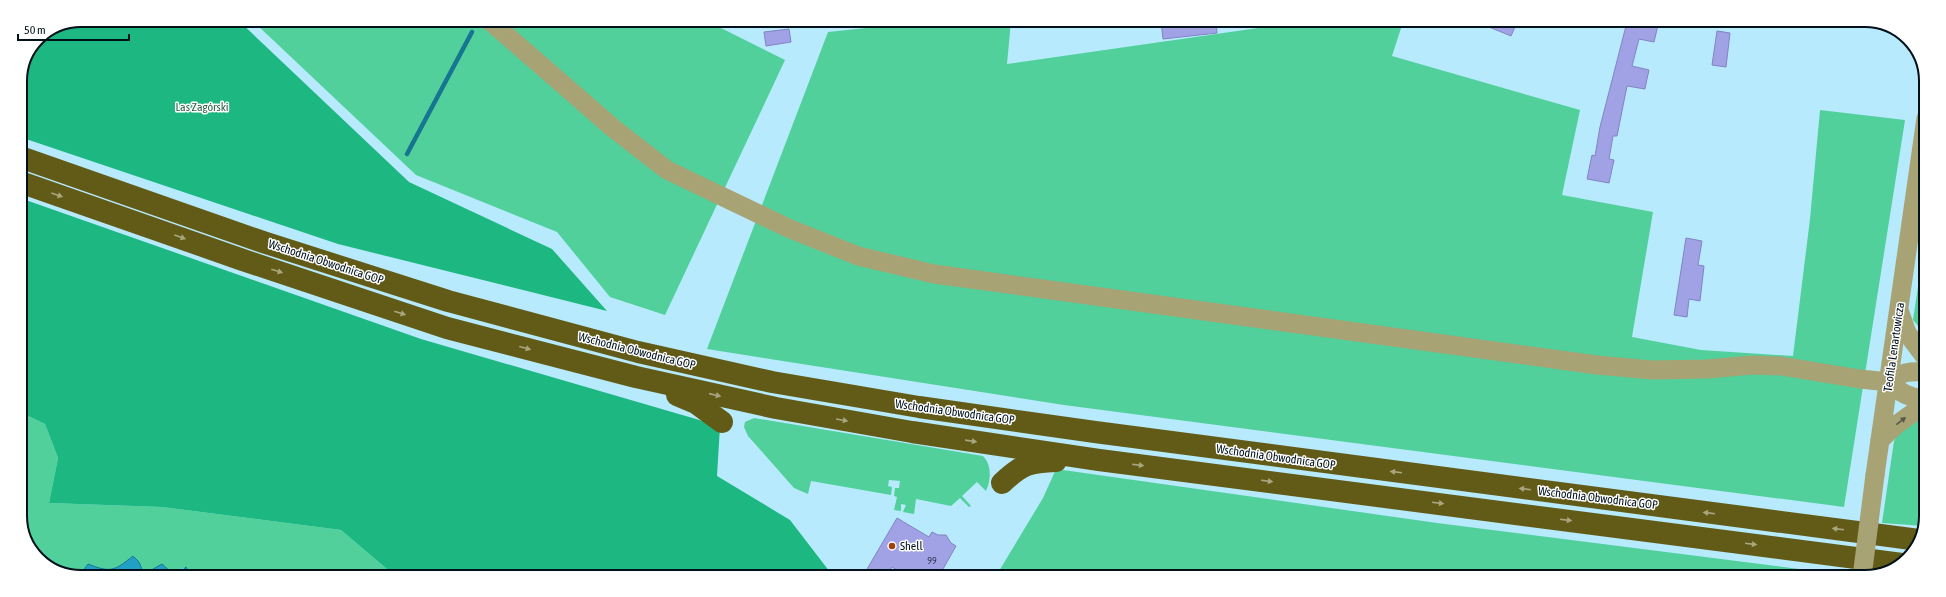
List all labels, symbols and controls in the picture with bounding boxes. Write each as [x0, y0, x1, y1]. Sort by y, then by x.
scale bar [18, 16, 129, 42]
text: 50 m [24, 23, 46, 37]
park label: Las Zagórski [175, 100, 229, 114]
one-way arrow [51, 192, 63, 198]
one-way arrow [174, 235, 186, 241]
street label: Wschodnia Obwodnica GOP [267, 237, 386, 287]
one-way arrow [271, 269, 283, 275]
street label: Teofila Lenartowicza [1881, 301, 1907, 393]
one-way arrow [394, 310, 406, 316]
street label: Wschodnia Obwodnica GOP [577, 330, 697, 372]
one-way arrow [518, 346, 531, 352]
one-way arrow [709, 392, 721, 398]
street label: Wschodnia Obwodnica GOP [894, 397, 1016, 427]
one-way arrow [836, 417, 849, 423]
one-way arrow [1896, 417, 1907, 425]
one-way arrow [965, 438, 977, 444]
street label: Wschodnia Obwodnica GOP [1215, 442, 1337, 472]
one-way arrow [1132, 462, 1144, 468]
one-way arrow [1390, 469, 1402, 476]
one-way arrow [1261, 478, 1273, 485]
street label: Wschodnia Obwodnica GOP [1537, 484, 1659, 512]
one-way arrow [1519, 486, 1531, 492]
one-way arrow [1432, 500, 1444, 506]
one-way arrow [1703, 510, 1715, 516]
one-way arrow [1560, 517, 1572, 523]
one-way arrow [1832, 526, 1844, 532]
place label: Shell [900, 539, 923, 553]
marker: Shell [887, 541, 897, 551]
one-way arrow [1745, 541, 1757, 547]
house number: 99 [927, 555, 937, 566]

